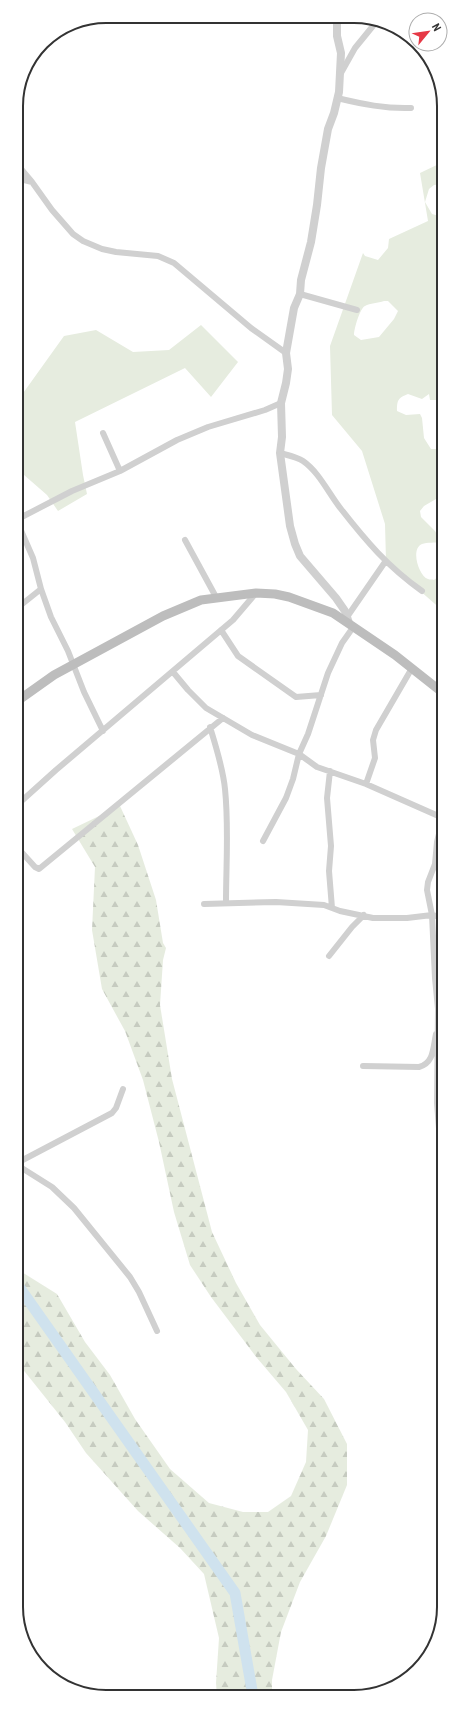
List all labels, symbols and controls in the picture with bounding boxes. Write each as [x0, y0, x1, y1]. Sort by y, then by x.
north arrow [408, 12, 448, 52]
text: N [429, 21, 444, 34]

